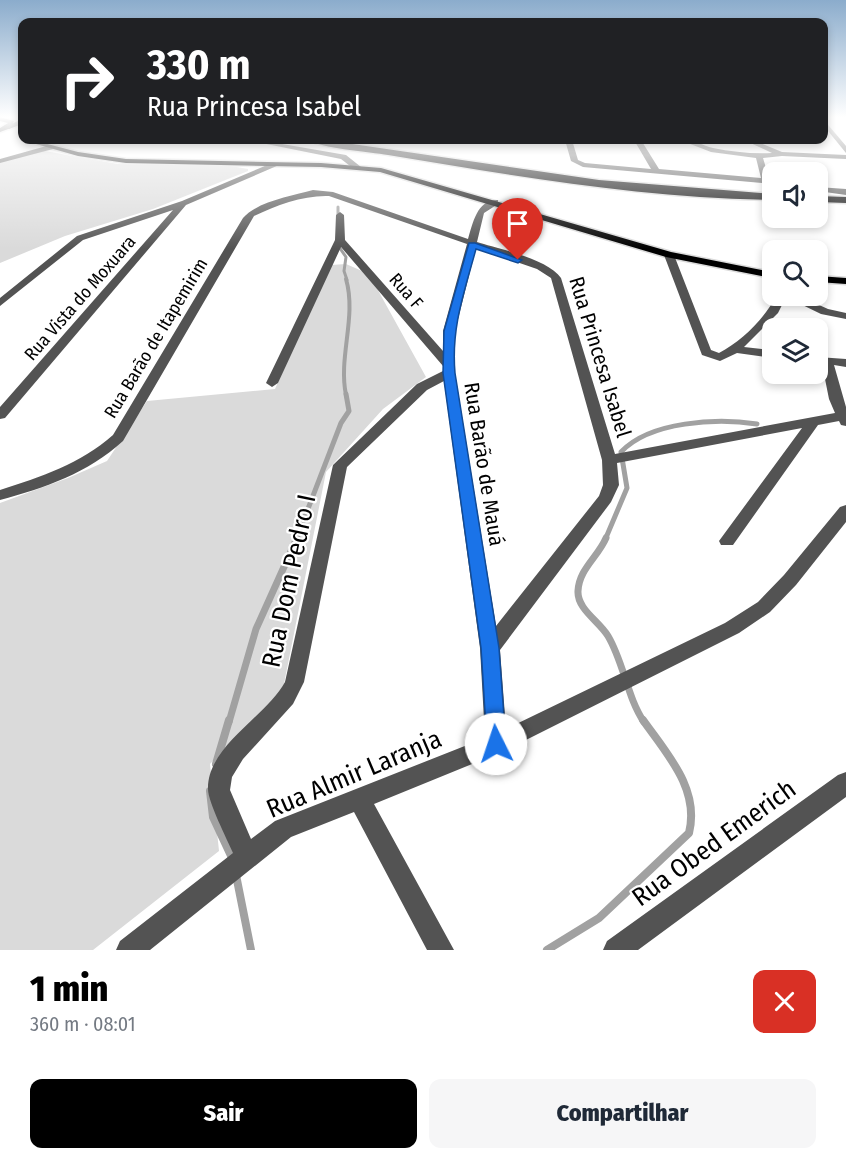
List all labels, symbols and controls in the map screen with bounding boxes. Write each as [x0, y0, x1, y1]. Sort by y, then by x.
text: 330 m [147, 40, 250, 90]
icon: right [48, 42, 126, 120]
text: Rua Princesa Isabel [147, 91, 361, 123]
map controls [762, 162, 828, 384]
button: sound [762, 162, 828, 228]
pin [492, 198, 543, 260]
icon: arrive [501, 207, 534, 240]
street label: Rua Vista do Moxuara [20, 231, 140, 365]
button: search [762, 240, 828, 306]
street label: Rua Barão de Itapemirim [100, 254, 212, 422]
street label: Rua F [385, 269, 428, 313]
street label: Rua Princesa Isabel [563, 274, 637, 441]
button: layers [762, 318, 828, 384]
street label: Rua Barão de Mauá [458, 380, 510, 548]
street label: Rua Dom Pedro I [256, 492, 322, 670]
position arrow [464, 712, 528, 776]
street label: Rua Almir Laranja [262, 723, 446, 825]
street label: Rua Obed Emerich [626, 773, 802, 913]
text: 1 min [30, 967, 108, 1011]
button: close [753, 970, 816, 1033]
text: 360 m · 08:01 [30, 1012, 135, 1036]
button: Sair [30, 1079, 417, 1148]
button: Compartilhar [429, 1079, 816, 1148]

